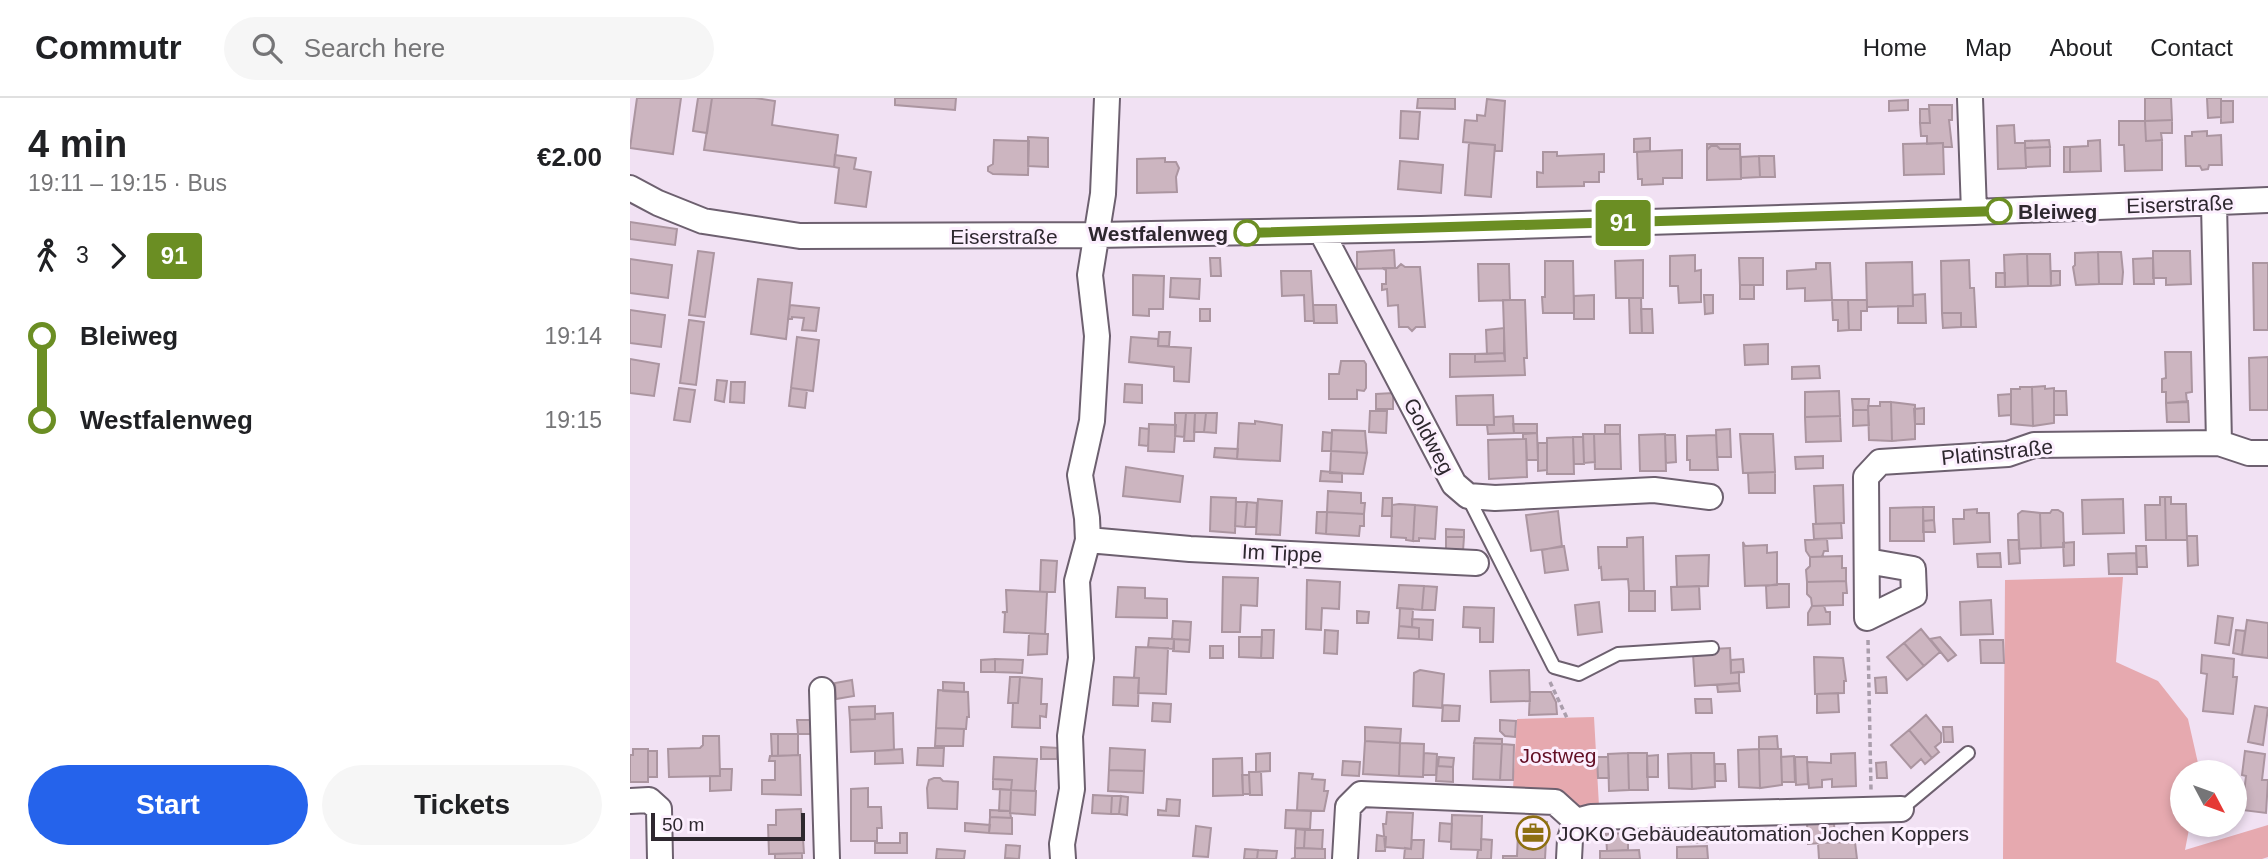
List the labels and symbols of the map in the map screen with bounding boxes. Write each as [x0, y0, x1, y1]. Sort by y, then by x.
street label: Eiserstraße [2126, 191, 2234, 217]
marker: Bleiweg [1986, 198, 2012, 224]
line badge: 91 [1592, 200, 1654, 246]
place label: Bleiweg [2018, 200, 2097, 223]
marker: Westfalenweg [1234, 220, 1260, 246]
place label: Westfalenweg [1088, 222, 1228, 245]
street label: Eiserstraße [950, 225, 1058, 248]
street label: Goldweg [1399, 394, 1459, 478]
street label: Platinstraße [1940, 435, 2054, 469]
street label: Im Tippe [1241, 539, 1323, 567]
park label: Jostweg [1519, 744, 1597, 767]
north arrow [2170, 760, 2247, 836]
scale bar [651, 810, 805, 842]
office icon: JOKO Gebäudeautomation Jochen Koppers [1514, 814, 1552, 852]
place label: JOKO Gebäudeautomation Jochen Koppers [1558, 822, 1969, 845]

